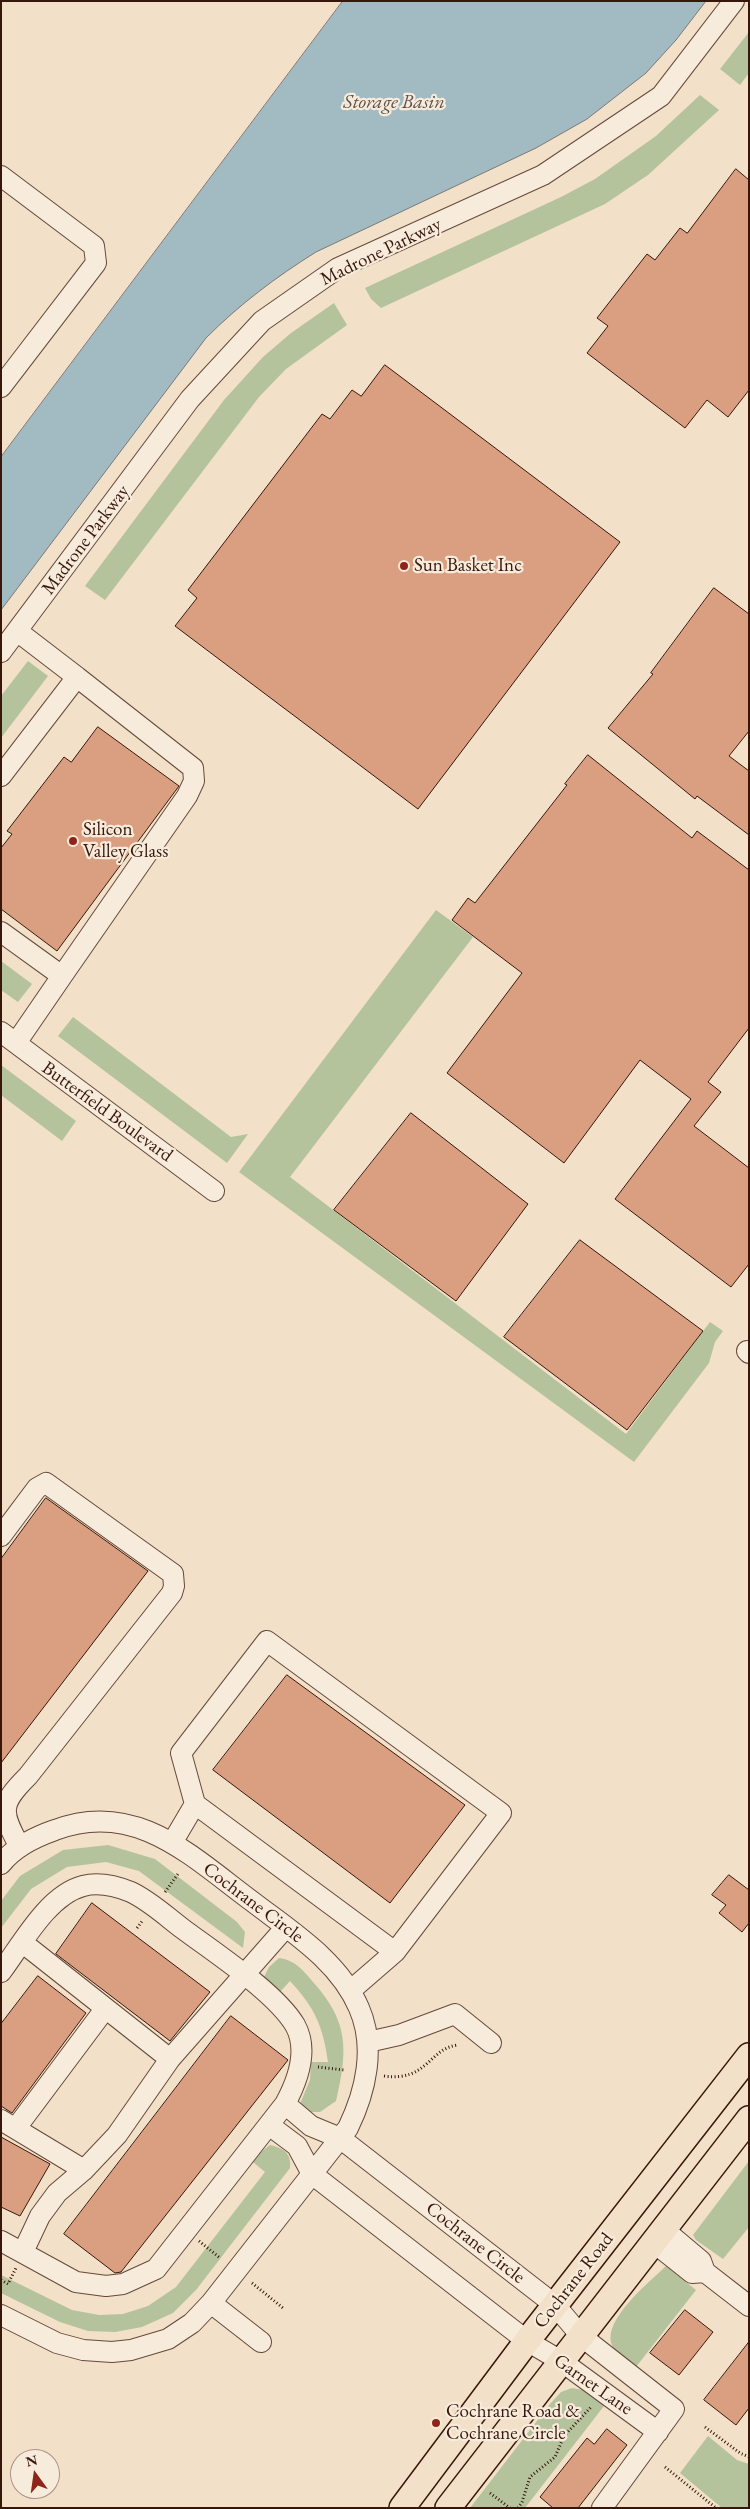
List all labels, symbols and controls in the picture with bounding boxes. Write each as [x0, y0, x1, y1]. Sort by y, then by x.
water label: Storage Basin [343, 91, 445, 115]
street label: Madrone Parkway [317, 213, 445, 291]
street label: Madrone Parkway [37, 481, 135, 599]
place label: Sun Basket Inc [414, 555, 522, 577]
marker: Sun Basket Inc [398, 560, 410, 572]
place label: Silicon Valley Glass [83, 819, 168, 863]
marker: Silicon Valley Glass [67, 835, 79, 847]
street label: Butterfield Boulevard [37, 1057, 177, 1167]
street label: Cochrane Circle [198, 1858, 308, 1948]
street label: Cochrane Circle [421, 2197, 529, 2289]
street label: Cochrane Road [530, 2229, 618, 2333]
street label: Garnet Lane [549, 2350, 637, 2420]
place label: Cochrane Road & Cochrane Circle [446, 2401, 580, 2445]
marker: Cochrane Road & Cochrane Circle [430, 2417, 442, 2429]
north arrow [10, 2449, 60, 2499]
text: N [24, 2450, 39, 2471]

